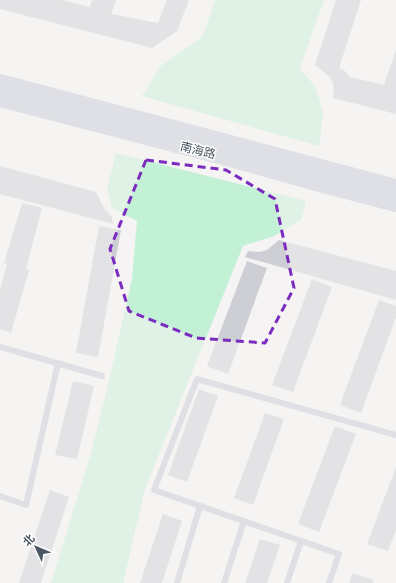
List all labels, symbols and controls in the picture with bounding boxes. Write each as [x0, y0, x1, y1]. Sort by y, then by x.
street label: 南海路 [178, 137, 218, 163]
north arrow [16, 527, 56, 567]
text: 北 [19, 531, 38, 550]

